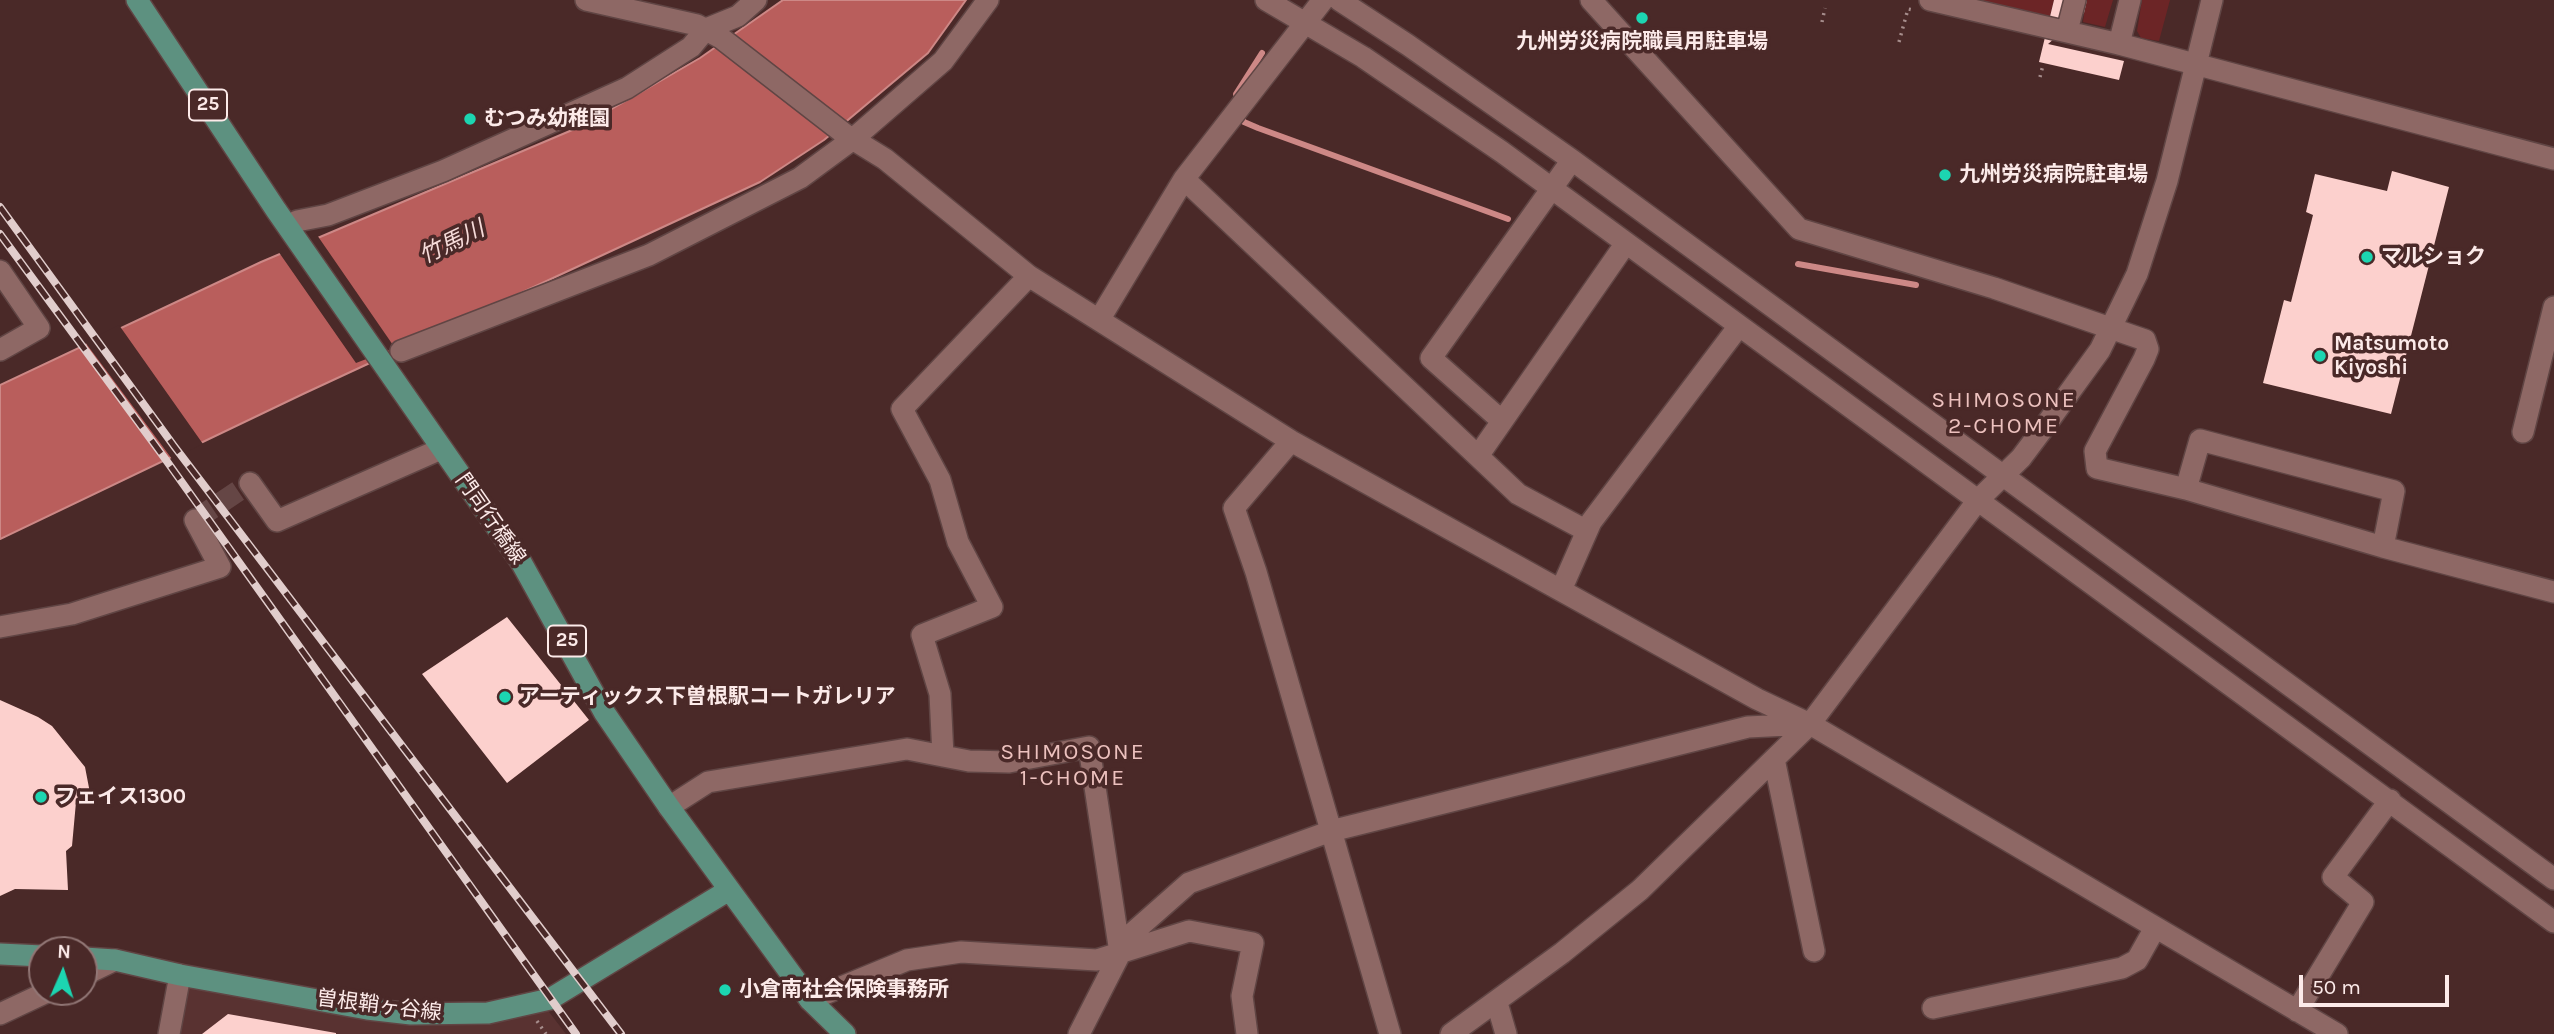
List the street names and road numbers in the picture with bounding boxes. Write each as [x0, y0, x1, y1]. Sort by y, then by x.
road number: 25 [189, 90, 227, 120]
street label: 門司行橋線 [450, 469, 530, 569]
road number: 25 [548, 626, 586, 656]
street label: 曽根鞘ヶ谷線 [315, 986, 443, 1026]

